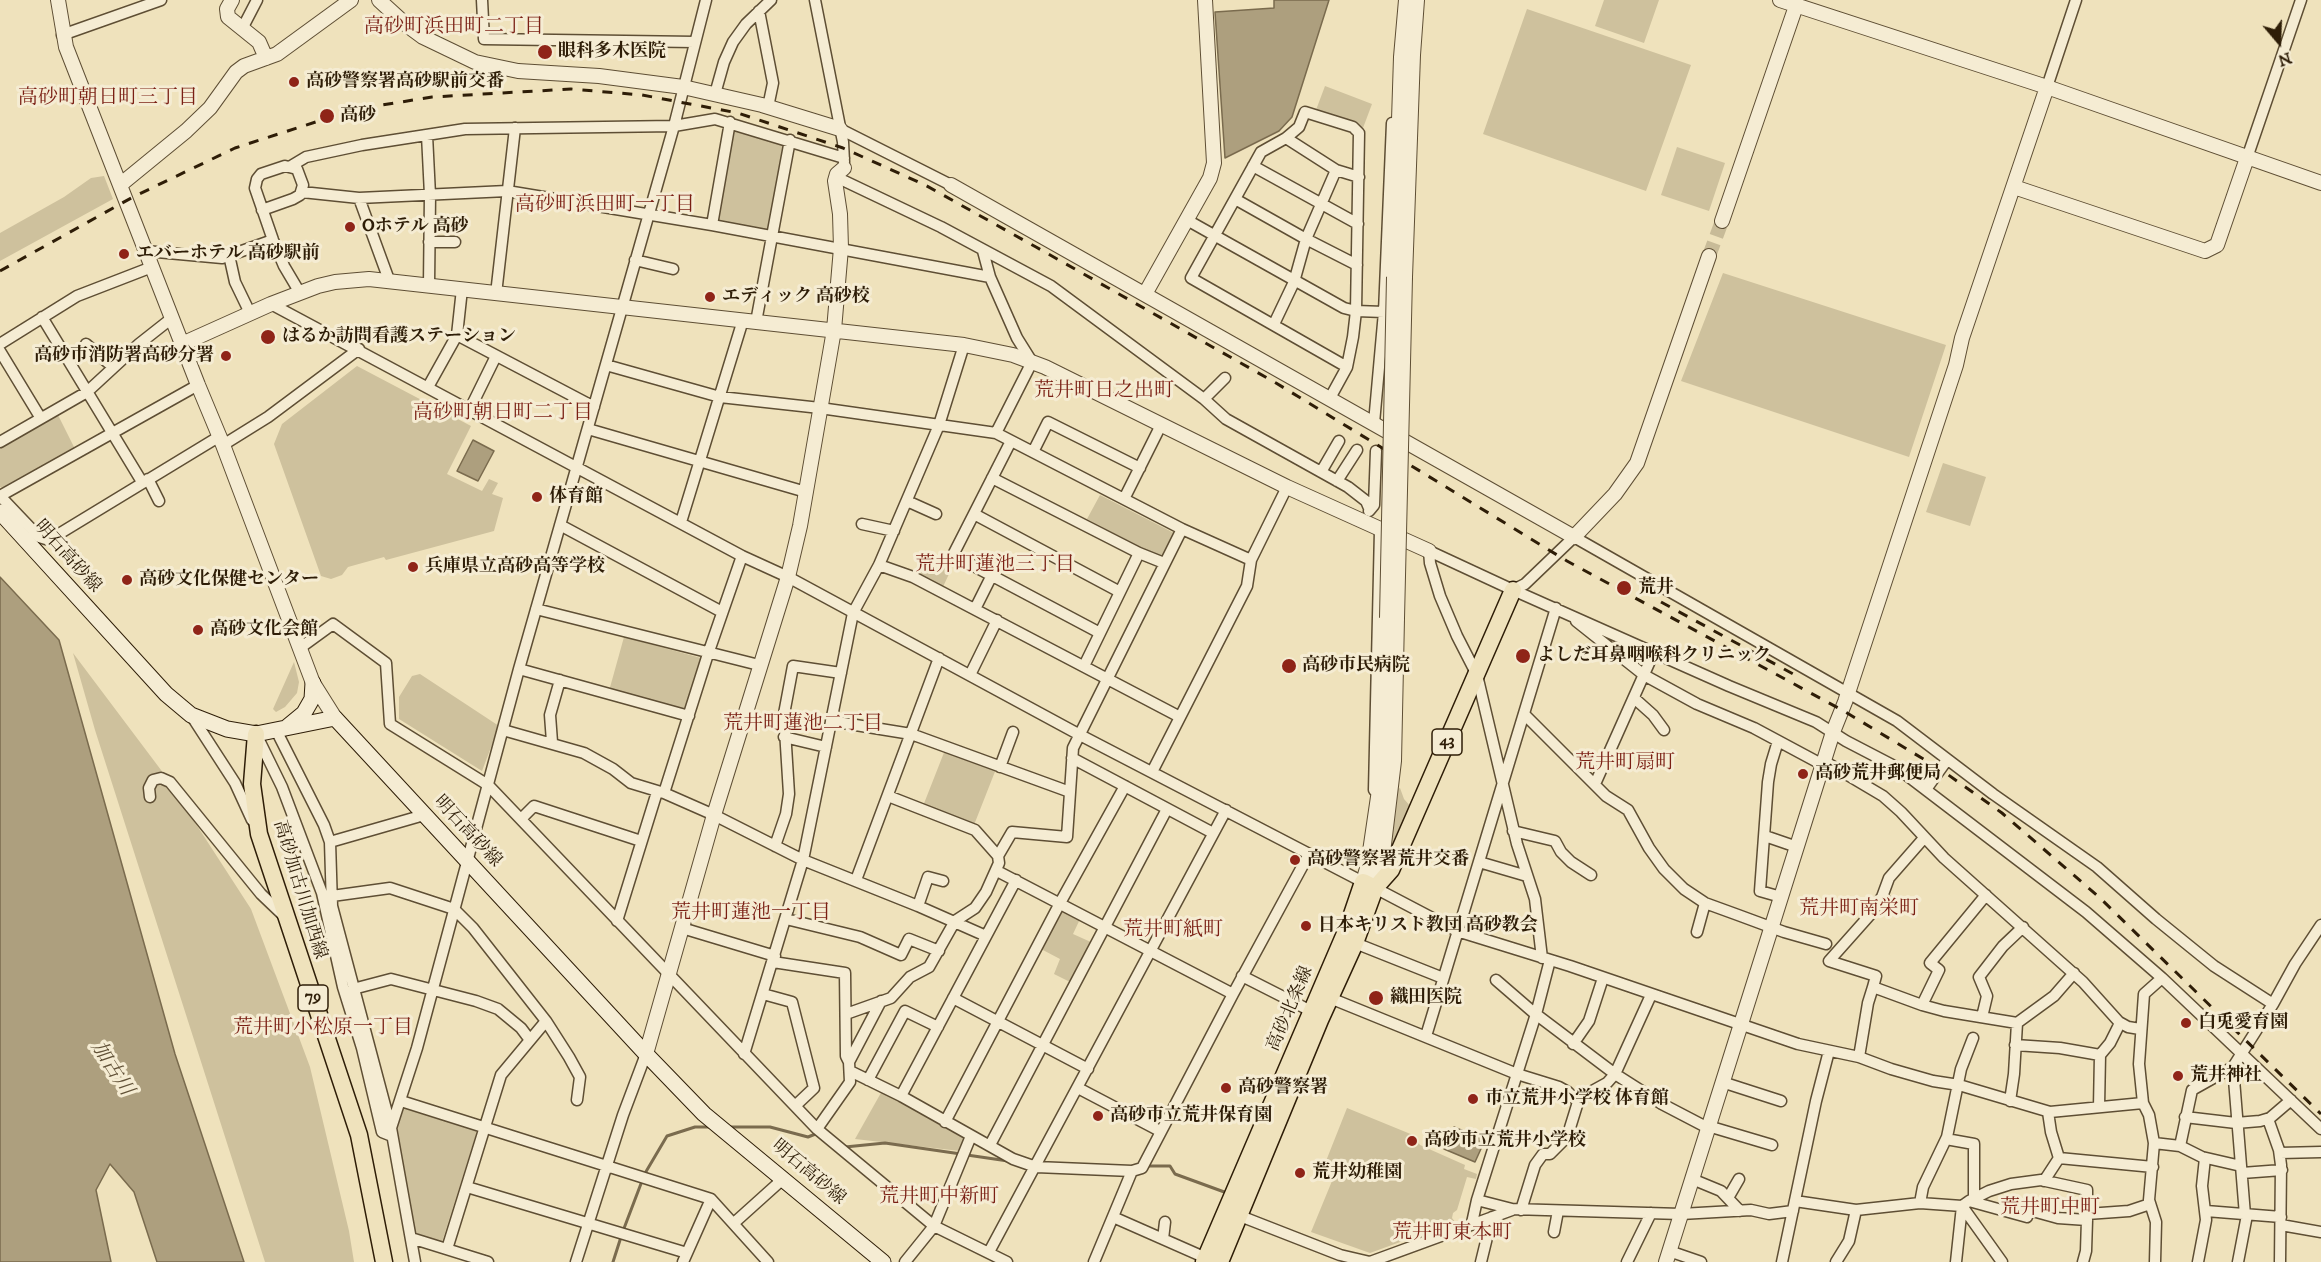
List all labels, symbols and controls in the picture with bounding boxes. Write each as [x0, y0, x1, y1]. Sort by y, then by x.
north arrow [2249, 12, 2309, 72]
district label: 高砂町浜田町二丁目 [364, 16, 544, 40]
place label: 眼科多木医院 [558, 41, 666, 63]
marker: 眼科多木医院 [536, 43, 554, 61]
text: N [2275, 47, 2294, 71]
place label: 高砂警察署高砂駅前交番 [306, 71, 504, 93]
marker: 高砂警察署高砂駅前交番 [287, 75, 301, 89]
district label: 高砂町朝日町三丁目 [18, 87, 198, 111]
place label: 高砂 [340, 105, 376, 127]
marker: 高砂 [318, 107, 336, 125]
district label: 高砂町浜田町一丁目 [515, 194, 695, 218]
place label: Oホテル 高砂 [362, 216, 469, 238]
marker: Oホテル 高砂 [343, 220, 357, 234]
place label: エバーホテル 高砂駅前 [136, 243, 320, 265]
marker: エバーホテル 高砂駅前 [117, 247, 131, 261]
place label: エディック 高砂校 [722, 286, 870, 308]
marker: エディック 高砂校 [703, 290, 717, 304]
place label: はるか訪問看護ステーション [282, 326, 516, 348]
marker: はるか訪問看護ステーション [259, 328, 277, 346]
place label: 高砂市消防署高砂分署 [34, 345, 214, 367]
marker: 高砂市消防署高砂分署 [219, 349, 233, 363]
district label: 荒井町日之出町 [1034, 380, 1174, 404]
district label: 高砂町朝日町二丁目 [413, 402, 593, 426]
place label: 体育館 [549, 486, 603, 508]
marker: 体育館 [530, 490, 544, 504]
street label: 明石高砂線 [29, 516, 105, 598]
district label: 荒井町蓮池三丁目 [915, 554, 1075, 578]
place label: 兵庫県立高砂高等学校 [425, 556, 605, 578]
marker: 兵庫県立高砂高等学校 [406, 560, 420, 574]
place label: 高砂文化保健センター [139, 569, 319, 591]
marker: 高砂文化保健センター [120, 573, 134, 587]
place label: 荒井 [1638, 577, 1674, 599]
marker: 荒井 [1615, 579, 1633, 597]
place label: 高砂文化会館 [210, 619, 318, 641]
marker: 高砂文化会館 [191, 623, 205, 637]
place label: よしだ耳鼻咽喉科クリニック [1537, 645, 1771, 667]
marker: よしだ耳鼻咽喉科クリニック [1514, 647, 1532, 665]
place label: 高砂市民病院 [1302, 655, 1410, 677]
marker: 高砂市民病院 [1280, 657, 1298, 675]
district label: 荒井町蓮池二丁目 [723, 713, 883, 737]
road number: 43 [1432, 729, 1462, 755]
district label: 荒井町扇町 [1575, 752, 1675, 776]
place label: 高砂荒井郵便局 [1815, 763, 1941, 785]
marker: 高砂荒井郵便局 [1796, 767, 1810, 781]
street label: 明石高砂線 [428, 792, 506, 872]
street label: 高砂加古川加西線 [268, 818, 330, 962]
place label: 高砂警察署荒井交番 [1307, 849, 1469, 871]
marker: 高砂警察署荒井交番 [1288, 853, 1302, 867]
district label: 荒井町南栄町 [1799, 898, 1919, 922]
district label: 荒井町蓮池一丁目 [671, 902, 831, 926]
place label: 日本キリスト教団 高砂教会 [1318, 915, 1538, 937]
district label: 荒井町紙町 [1123, 919, 1223, 943]
marker: 日本キリスト教団 高砂教会 [1299, 919, 1313, 933]
street label: 高砂北条線 [1263, 963, 1319, 1055]
road number: 79 [298, 985, 328, 1011]
place label: 織田医院 [1390, 987, 1462, 1009]
marker: 織田医院 [1367, 989, 1385, 1007]
place label: 白兎愛育園 [2198, 1012, 2288, 1034]
marker: 白兎愛育園 [2179, 1016, 2193, 1030]
district label: 荒井町小松原一丁目 [233, 1017, 413, 1041]
water label: 加古川 [85, 1037, 137, 1101]
place label: 荒井神社 [2190, 1065, 2262, 1087]
marker: 荒井神社 [2171, 1069, 2185, 1083]
place label: 高砂警察署 [1238, 1077, 1328, 1099]
marker: 高砂警察署 [1219, 1081, 1233, 1095]
place label: 市立荒井小学校 体育館 [1485, 1088, 1669, 1110]
marker: 市立荒井小学校 体育館 [1466, 1092, 1480, 1106]
place label: 高砂市立荒井保育園 [1110, 1105, 1272, 1127]
marker: 高砂市立荒井保育園 [1091, 1109, 1105, 1123]
place label: 高砂市立荒井小学校 [1424, 1130, 1586, 1152]
marker: 高砂市立荒井小学校 [1405, 1134, 1419, 1148]
street label: 明石高砂線 [767, 1136, 849, 1210]
place label: 荒井幼稚園 [1312, 1162, 1402, 1184]
marker: 荒井幼稚園 [1293, 1166, 1307, 1180]
district label: 荒井町中新町 [879, 1186, 999, 1210]
district label: 荒井町中町 [2000, 1197, 2100, 1221]
district label: 荒井町東本町 [1392, 1222, 1512, 1246]

